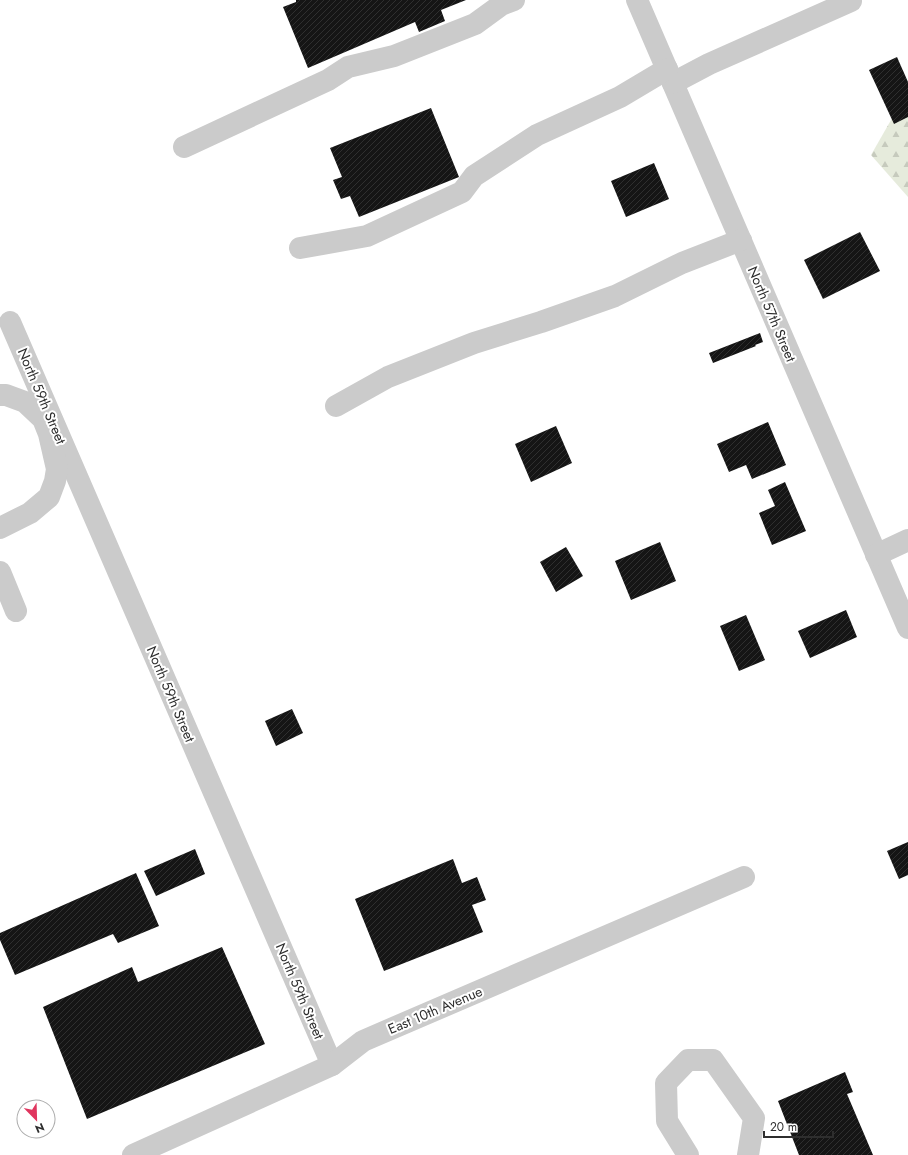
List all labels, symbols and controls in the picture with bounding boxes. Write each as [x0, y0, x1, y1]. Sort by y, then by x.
street label: North 57th Street [743, 263, 801, 365]
street label: North 59th Street [13, 345, 71, 448]
street label: North 59th Street [142, 643, 200, 746]
street label: North 59th Street [271, 940, 329, 1043]
street label: East 10th Avenue [385, 981, 485, 1039]
north arrow [16, 1099, 56, 1139]
scale bar [764, 1113, 833, 1139]
text: 20 m [770, 1118, 797, 1136]
text: N [33, 1119, 47, 1137]

